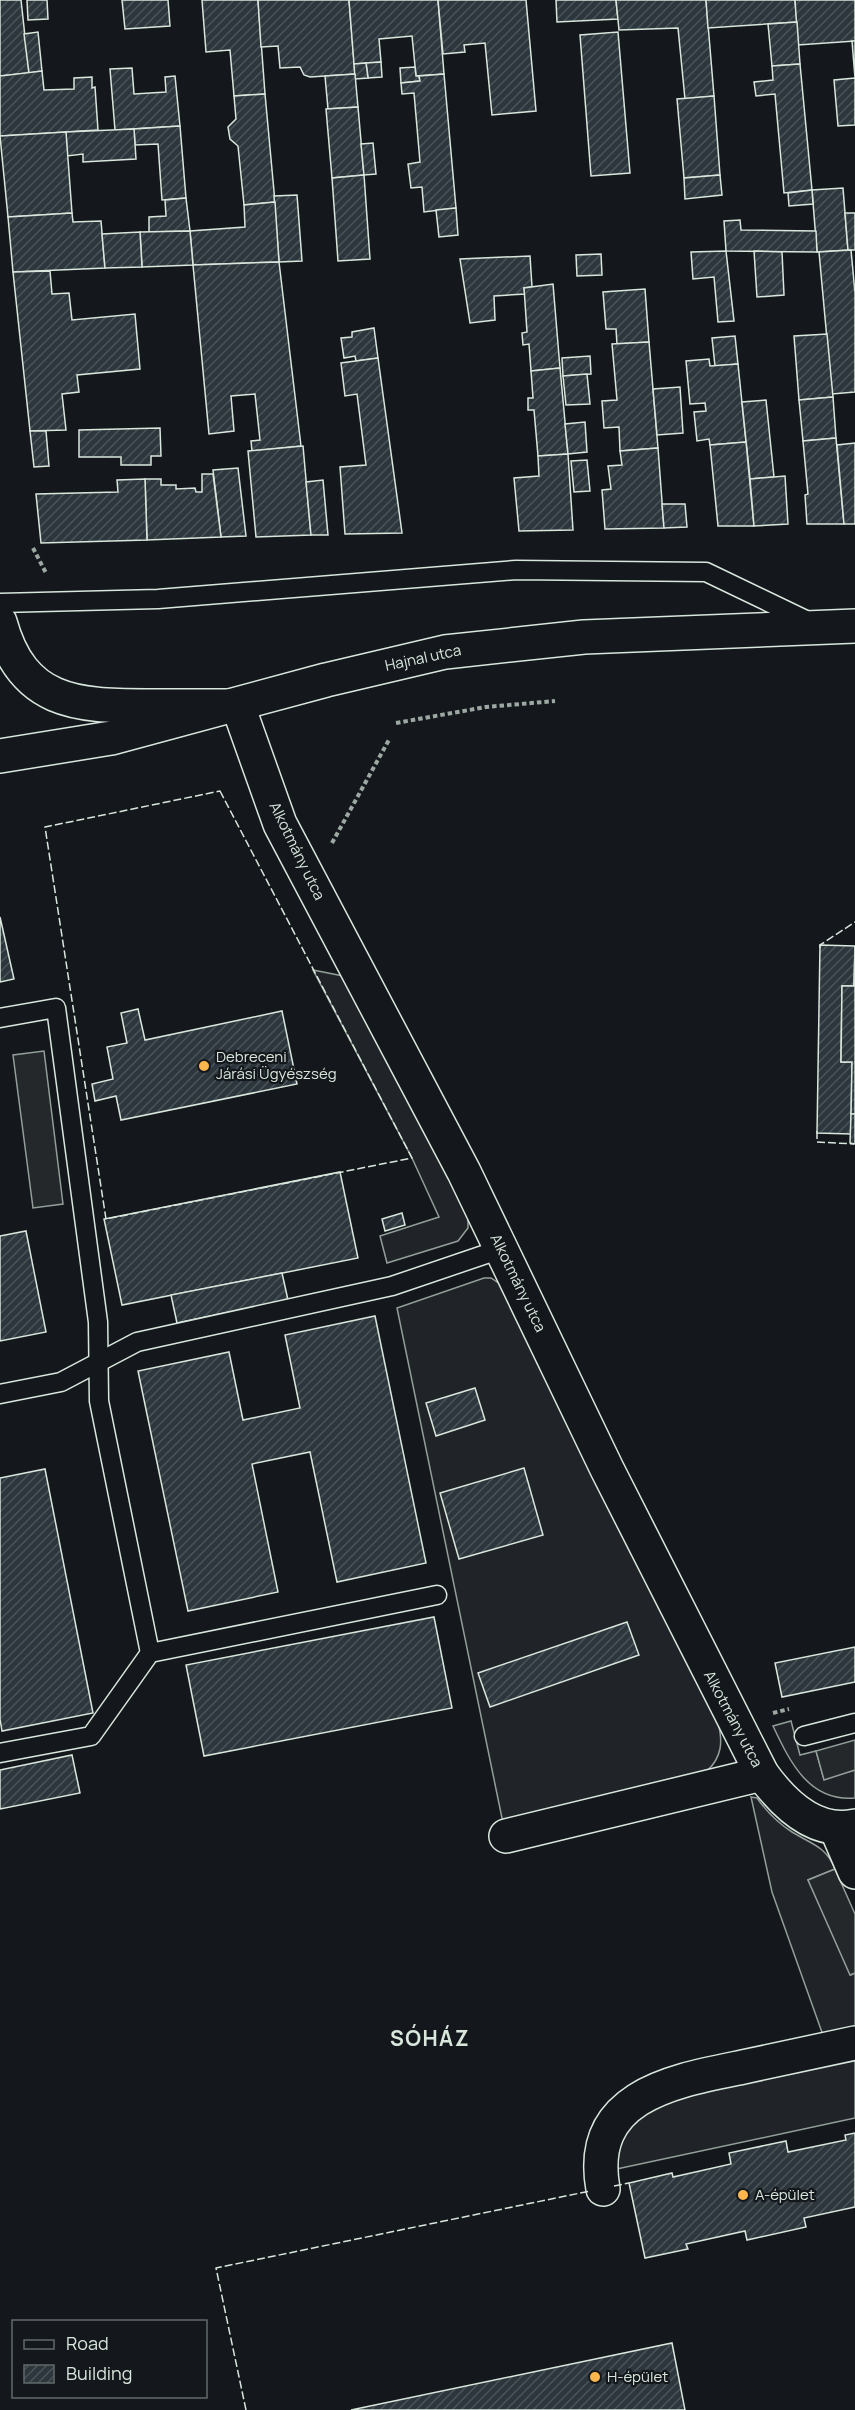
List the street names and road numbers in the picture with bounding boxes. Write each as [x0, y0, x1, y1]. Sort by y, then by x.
street label: Hajnal utca [383, 639, 463, 676]
street label: Alkotmány utca [265, 798, 330, 903]
street label: Alkotmány utca [486, 1230, 551, 1335]
street label: Alkotmány utca [699, 1667, 768, 1771]

